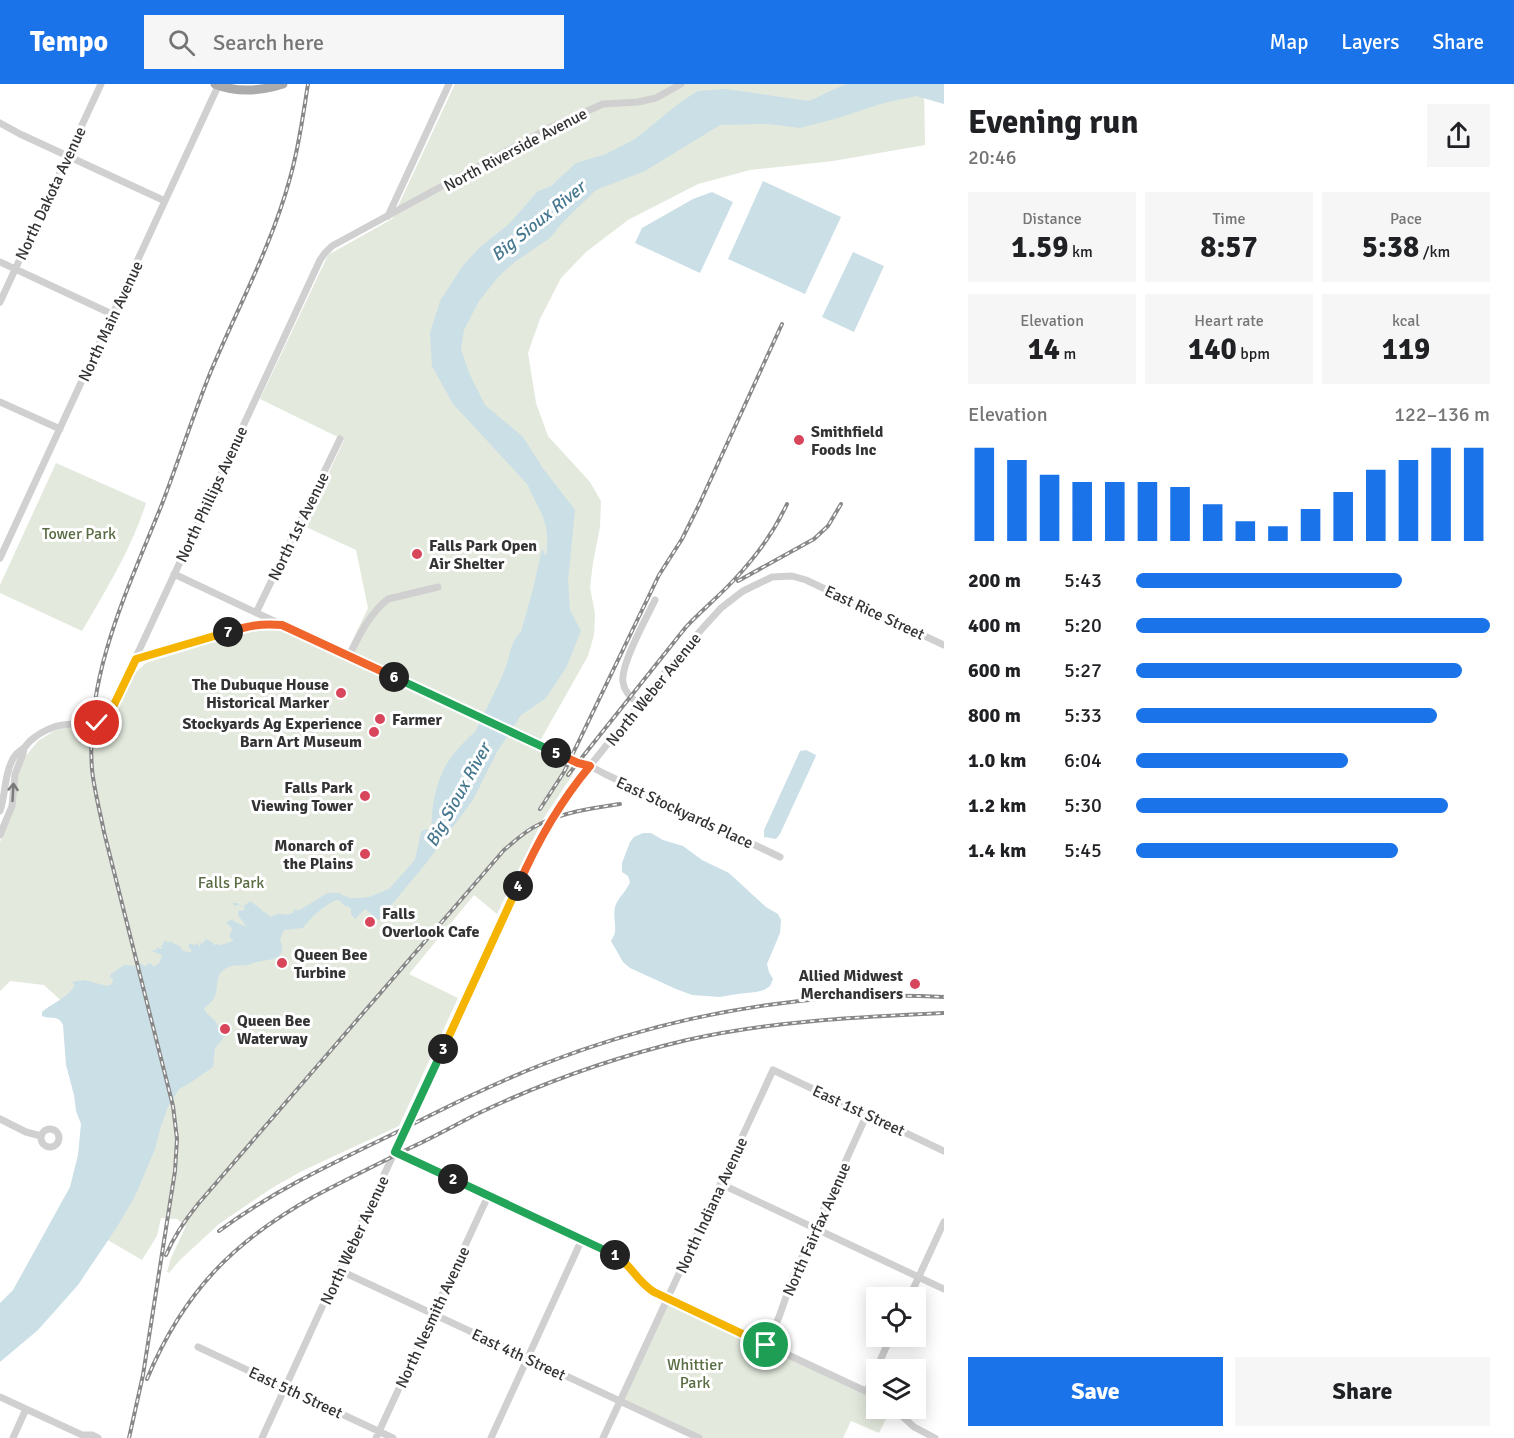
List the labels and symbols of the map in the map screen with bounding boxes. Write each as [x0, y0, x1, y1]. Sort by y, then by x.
street label: North Riverside Avenue [440, 104, 591, 196]
street label: North Dakota Avenue [11, 124, 91, 263]
water label: Big Sioux River [487, 175, 591, 266]
street label: North Main Avenue [74, 258, 148, 385]
place label: Smithfield Foods Inc [811, 422, 884, 460]
street label: North Phillips Avenue [172, 423, 252, 566]
marker: Smithfield Foods Inc [792, 433, 806, 447]
street label: North 1st Avenue [264, 469, 334, 584]
park label: Tower Park [42, 524, 116, 544]
place label: Falls Park Open Air Shelter [429, 536, 537, 574]
marker: Falls Park Open Air Shelter [410, 547, 424, 561]
street label: East Rice Street [822, 581, 928, 645]
pin: 7 [213, 617, 243, 647]
street label: North Weber Avenue [602, 629, 706, 750]
pin: 6 [379, 662, 409, 692]
place label: The Dubuque House Historical Marker [192, 675, 330, 713]
marker: The Dubuque House Historical Marker [334, 686, 348, 700]
pin [71, 697, 122, 748]
place label: Farmer [392, 710, 442, 730]
marker: Farmer [373, 712, 387, 726]
place label: Stockyards Ag Experience Barn Art Museum [182, 714, 362, 752]
marker: Stockyards Ag Experience Barn Art Museum [367, 725, 381, 739]
water label: Big Sioux River [421, 737, 497, 850]
pin: 5 [541, 738, 571, 768]
street label: East Stockyards Place [613, 772, 756, 853]
place label: Falls Park Viewing Tower [251, 778, 354, 816]
one-way arrow [8, 783, 19, 803]
marker: Falls Park Viewing Tower [358, 789, 372, 803]
place label: Monarch of the Plains [274, 836, 354, 874]
marker: Monarch of the Plains [358, 847, 372, 861]
pin: 4 [503, 871, 533, 901]
park label: Falls Park [198, 873, 264, 893]
place label: Falls Overlook Cafe [382, 904, 480, 942]
marker: Falls Overlook Cafe [363, 915, 377, 929]
place label: Queen Bee Turbine [294, 945, 367, 983]
marker: Queen Bee Turbine [275, 956, 289, 970]
place label: Allied Midwest Merchandisers [799, 966, 903, 1004]
marker: Allied Midwest Merchandisers [908, 977, 922, 991]
place label: Queen Bee Waterway [237, 1011, 310, 1049]
marker: Queen Bee Waterway [218, 1022, 232, 1036]
pin: 3 [428, 1034, 458, 1064]
street label: East 1st Street [809, 1081, 908, 1141]
street label: North Indiana Avenue [672, 1134, 752, 1277]
street label: North Fairfax Avenue [778, 1159, 855, 1299]
pin: 2 [438, 1164, 468, 1194]
street label: North Weber Avenue [316, 1173, 394, 1308]
pin: 1 [600, 1240, 630, 1270]
street label: North Nesmith Avenue [391, 1243, 475, 1391]
pin [740, 1319, 791, 1370]
street label: East 4th Street [468, 1324, 569, 1386]
park label: Whittier Park [667, 1355, 723, 1393]
street label: East 5th Street [245, 1362, 346, 1424]

